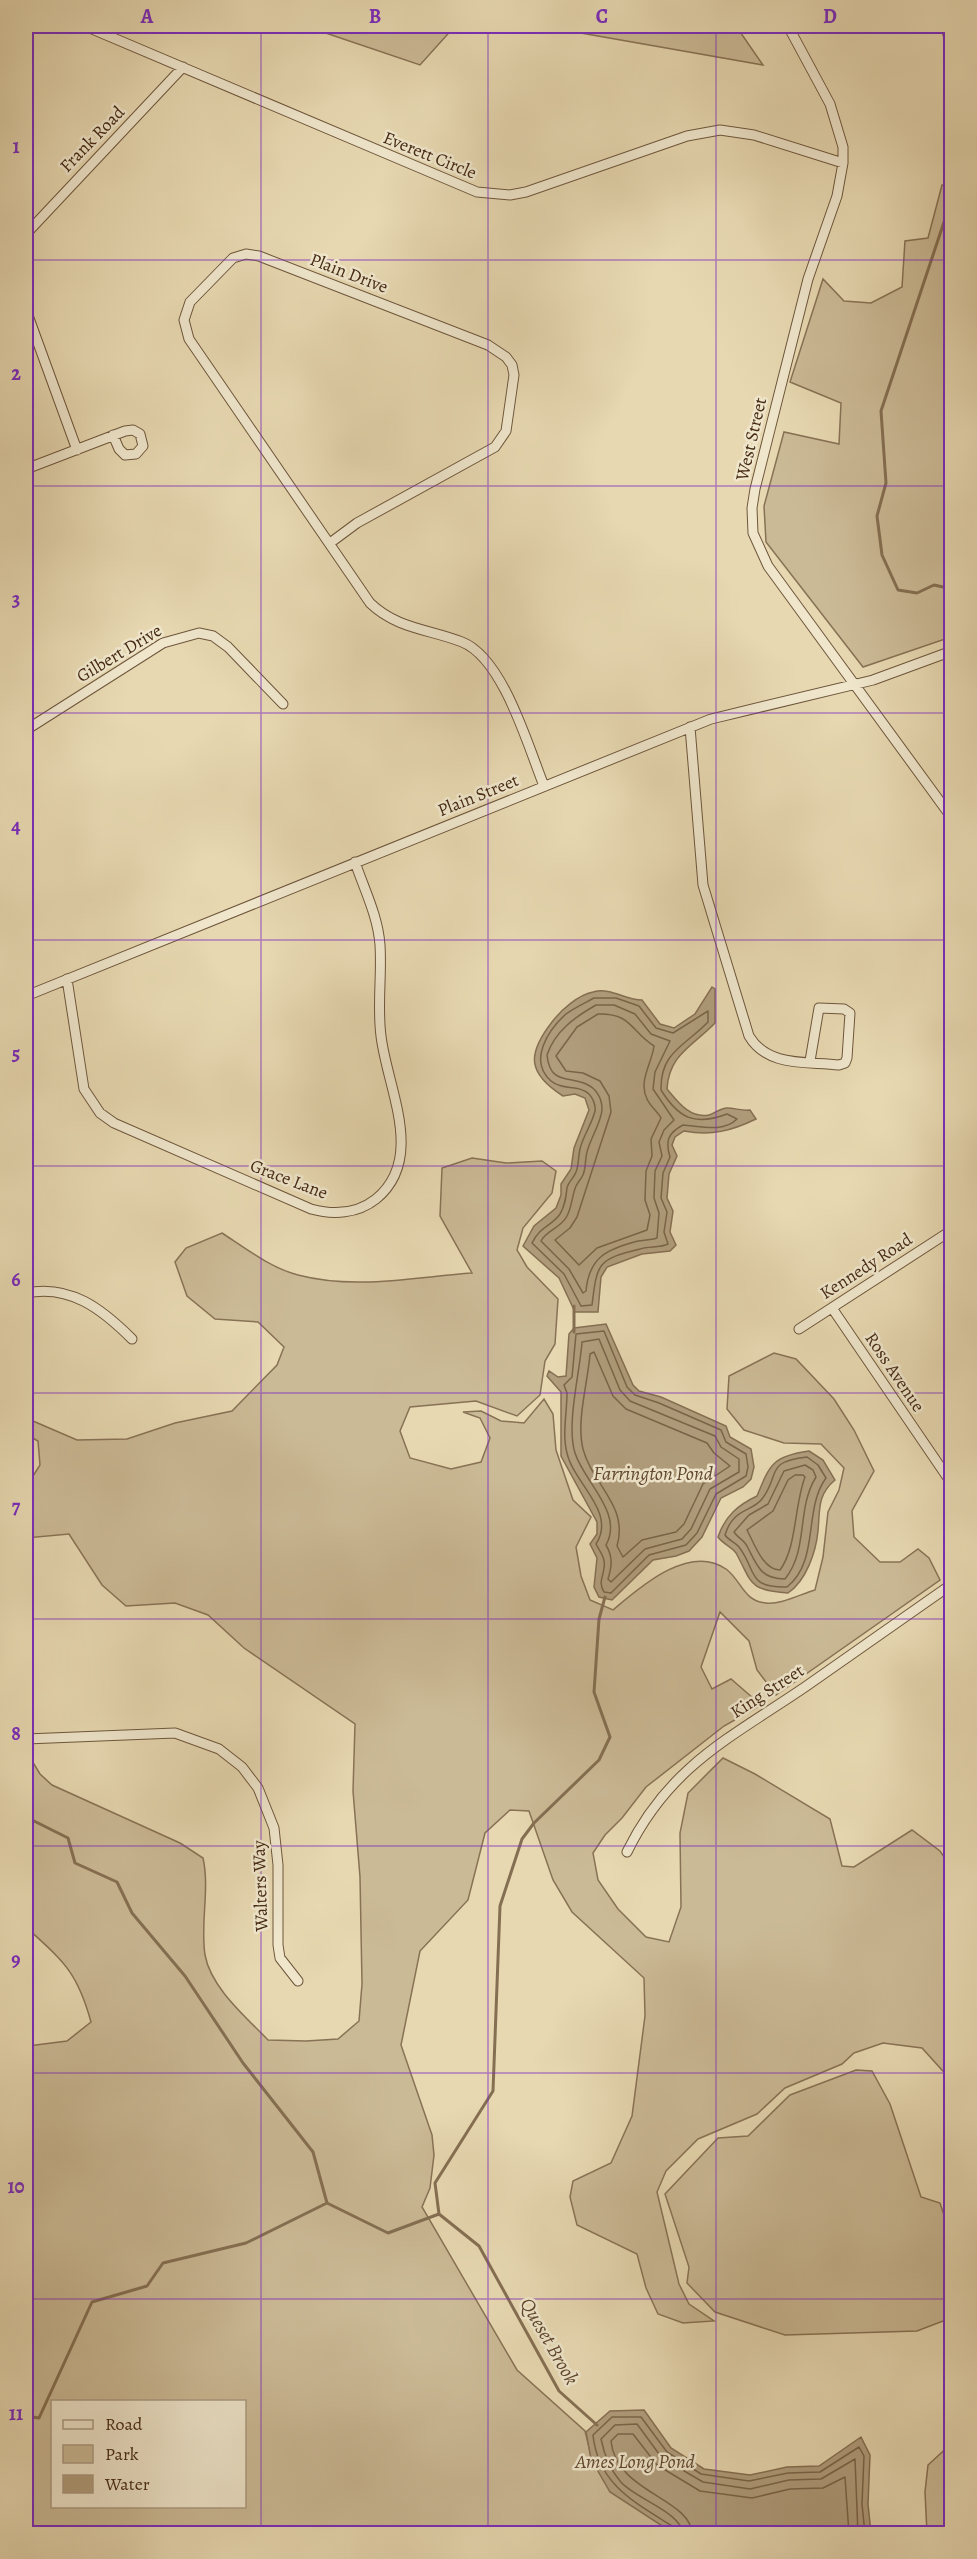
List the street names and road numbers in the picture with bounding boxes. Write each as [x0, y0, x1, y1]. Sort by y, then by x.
street label: Frank Road [54, 100, 130, 177]
street label: Everett Circle [380, 125, 480, 185]
street label: Plain Drive [307, 247, 391, 299]
street label: West Street [730, 395, 772, 484]
street label: Gilbert Drive [72, 618, 166, 688]
street label: Plain Street [434, 768, 522, 822]
street label: Grace Lane [247, 1153, 331, 1205]
street label: Kennedy Road [815, 1227, 917, 1305]
street label: Ross Avenue [860, 1328, 930, 1416]
street label: King Street [726, 1658, 808, 1724]
street label: Walters Way [246, 1839, 274, 1933]

